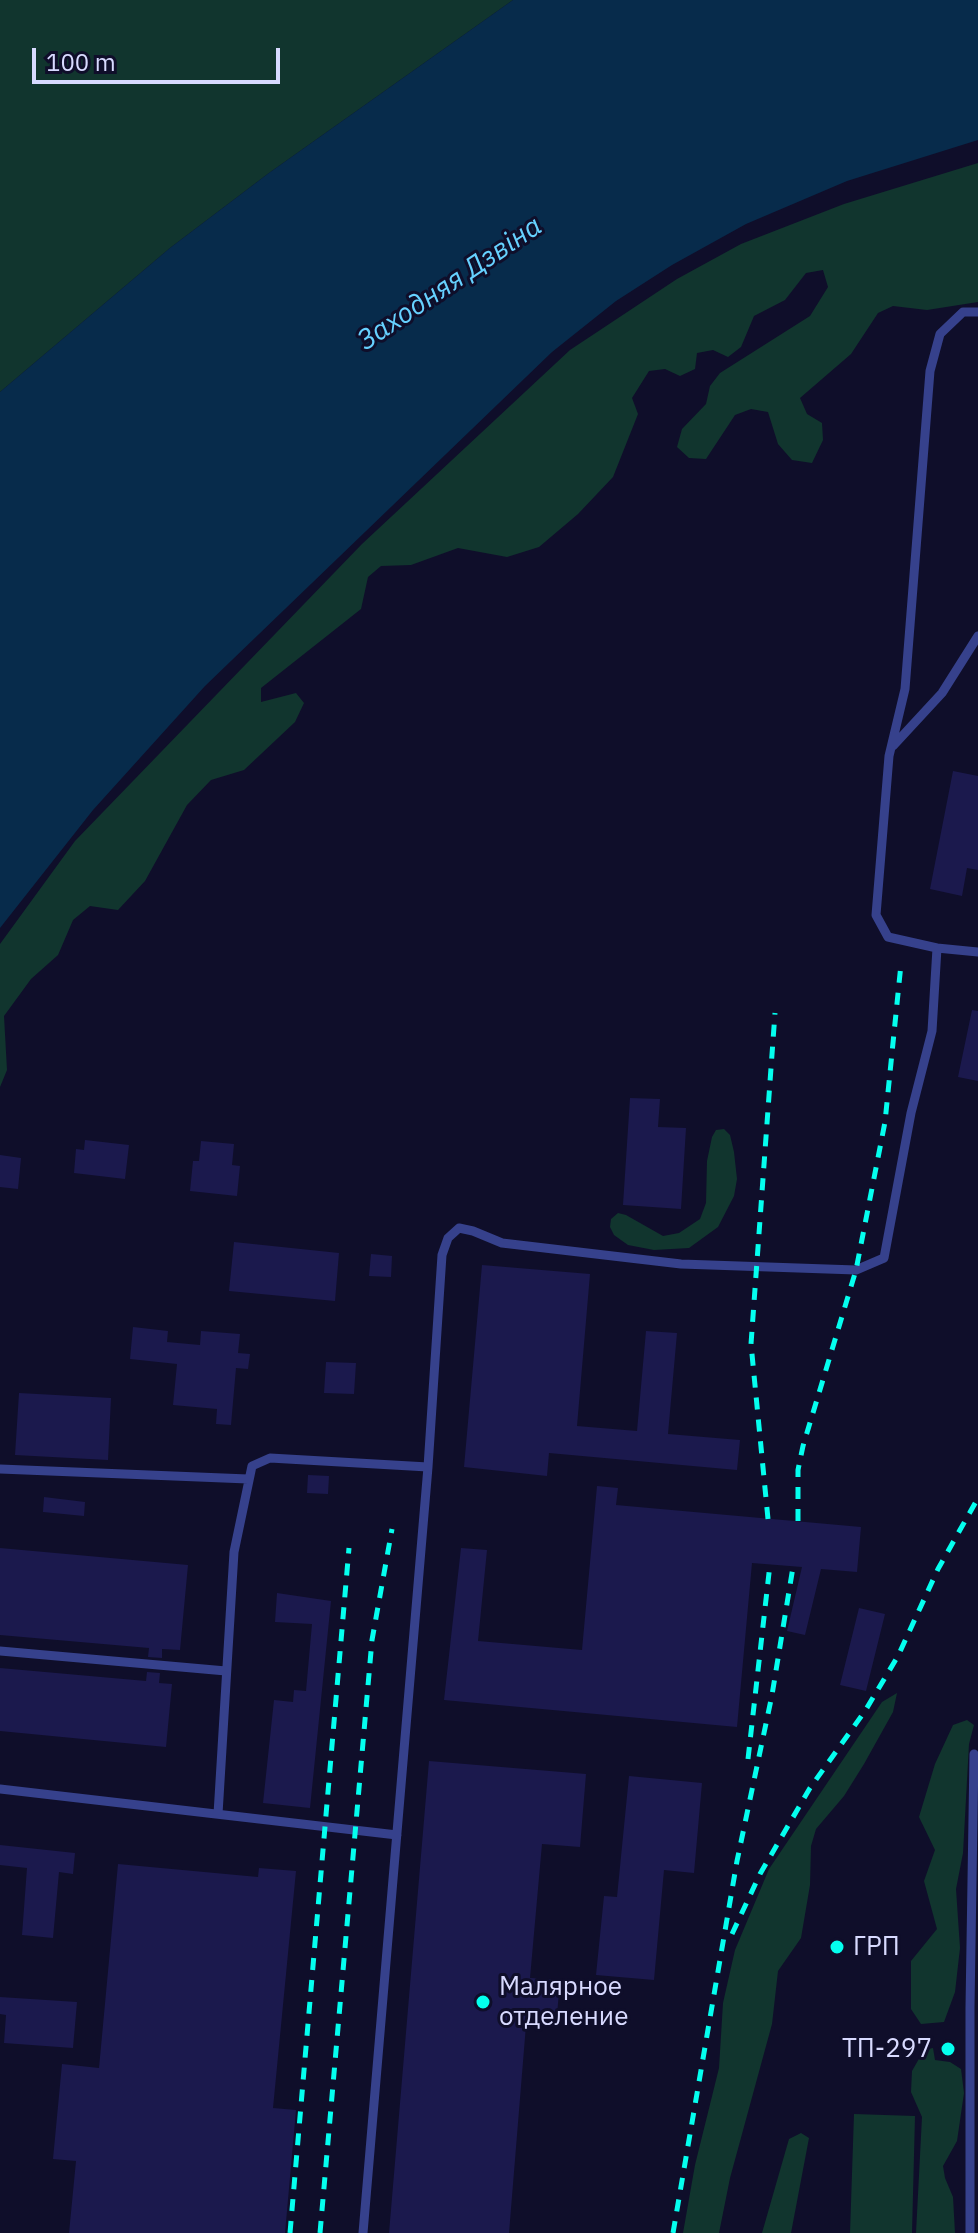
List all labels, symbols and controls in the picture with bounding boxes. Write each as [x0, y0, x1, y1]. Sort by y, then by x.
scale bar [36, 32, 284, 82]
text: 100 m [46, 46, 116, 78]
water label: Заходняя Дзвіна [351, 210, 549, 358]
place label: ГРП [853, 1931, 900, 1963]
marker: ГРП [828, 1938, 846, 1956]
place label: Малярное отделение [499, 1971, 628, 2032]
marker: Малярное отделение [474, 1993, 492, 2011]
place label: ТП-297 [842, 2033, 932, 2065]
marker: ТП-297 [939, 2040, 957, 2058]

